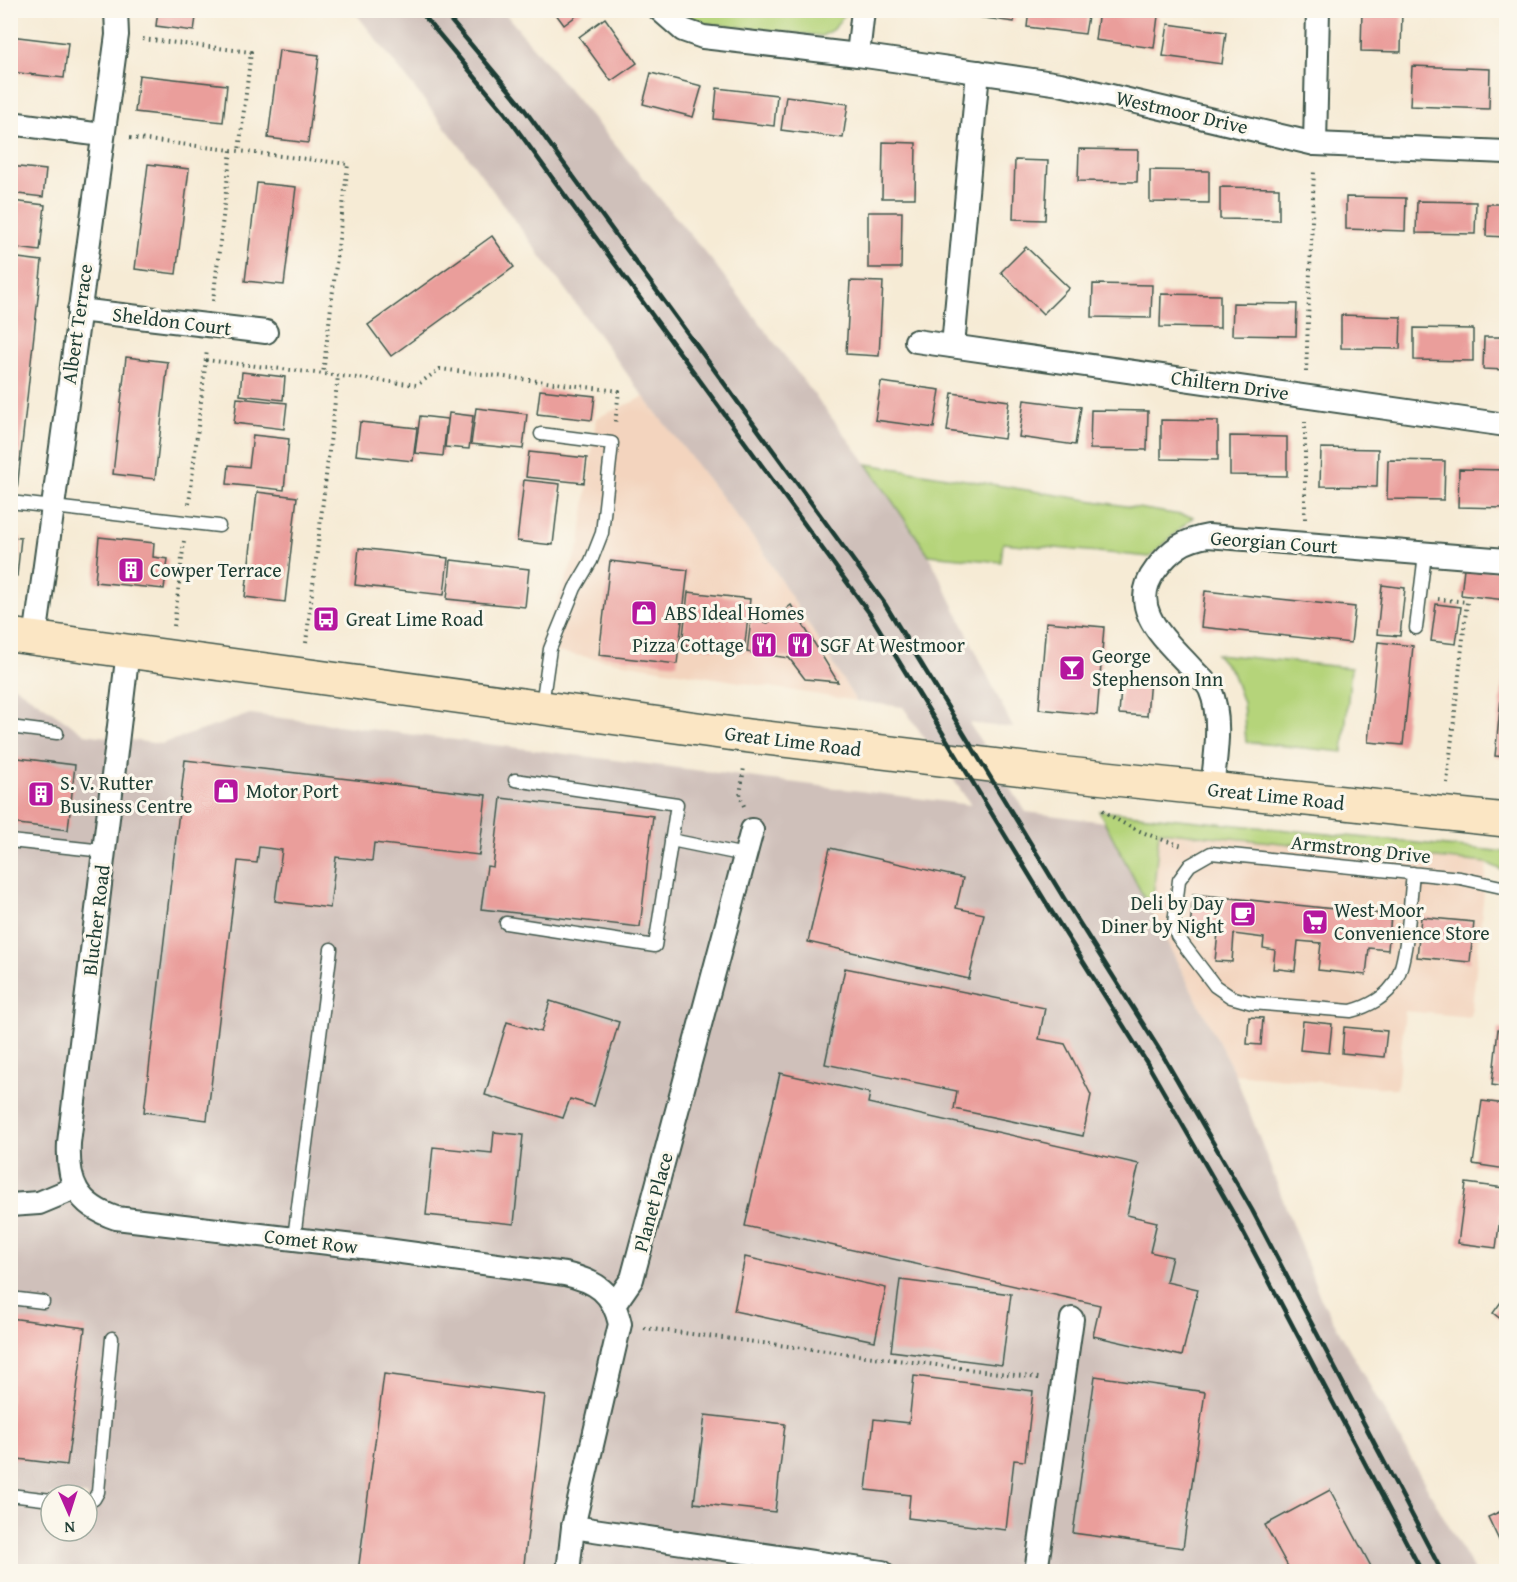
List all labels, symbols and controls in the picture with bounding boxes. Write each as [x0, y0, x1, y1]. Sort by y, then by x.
street label: Westmoor Drive [1113, 82, 1251, 141]
street label: Albert Terrace [54, 262, 99, 386]
street label: Sheldon Court [111, 299, 233, 342]
street label: Chiltern Drive [1169, 362, 1291, 407]
street label: Georgian Court [1209, 523, 1339, 560]
building icon: Cowper Terrace [116, 555, 146, 585]
place label: Cowper Terrace [150, 555, 282, 584]
shop icon: ABS Ideal Homes [629, 598, 659, 628]
place label: ABS Ideal Homes [664, 598, 805, 627]
bus stop icon: Great Lime Road [311, 604, 341, 634]
place label: Great Lime Road [346, 604, 484, 633]
place label: Pizza Cottage [632, 630, 744, 659]
restaurant icon: Pizza Cottage [749, 630, 779, 660]
restaurant icon: SGF At Westmoor [785, 630, 815, 660]
place label: SGF At Westmoor [820, 630, 965, 659]
place label: George Stephenson Inn [1092, 641, 1223, 693]
bar icon: George Stephenson Inn [1057, 653, 1087, 683]
street label: Great Lime Road [723, 718, 863, 763]
place label: S. V. Rutter Business Centre [60, 768, 192, 820]
street label: Great Lime Road [1206, 774, 1346, 817]
shop icon: Motor Port [211, 776, 241, 806]
place label: Motor Port [246, 776, 339, 805]
building icon: S. V. Rutter Business Centre [26, 779, 56, 809]
street label: Armstrong Drive [1290, 827, 1432, 870]
street label: Blucher Road [74, 863, 117, 977]
place label: Deli by Day Diner by Night [1101, 888, 1224, 940]
place label: West Moor Convenience Store [1334, 895, 1490, 947]
cafe icon: Deli by Day Diner by Night [1228, 899, 1258, 929]
supermarket icon: West Moor Convenience Store [1300, 907, 1330, 937]
street label: Planet Place [625, 1149, 680, 1255]
street label: Comet Row [263, 1220, 360, 1261]
north arrow [39, 1483, 99, 1543]
text: N [64, 1516, 76, 1540]

